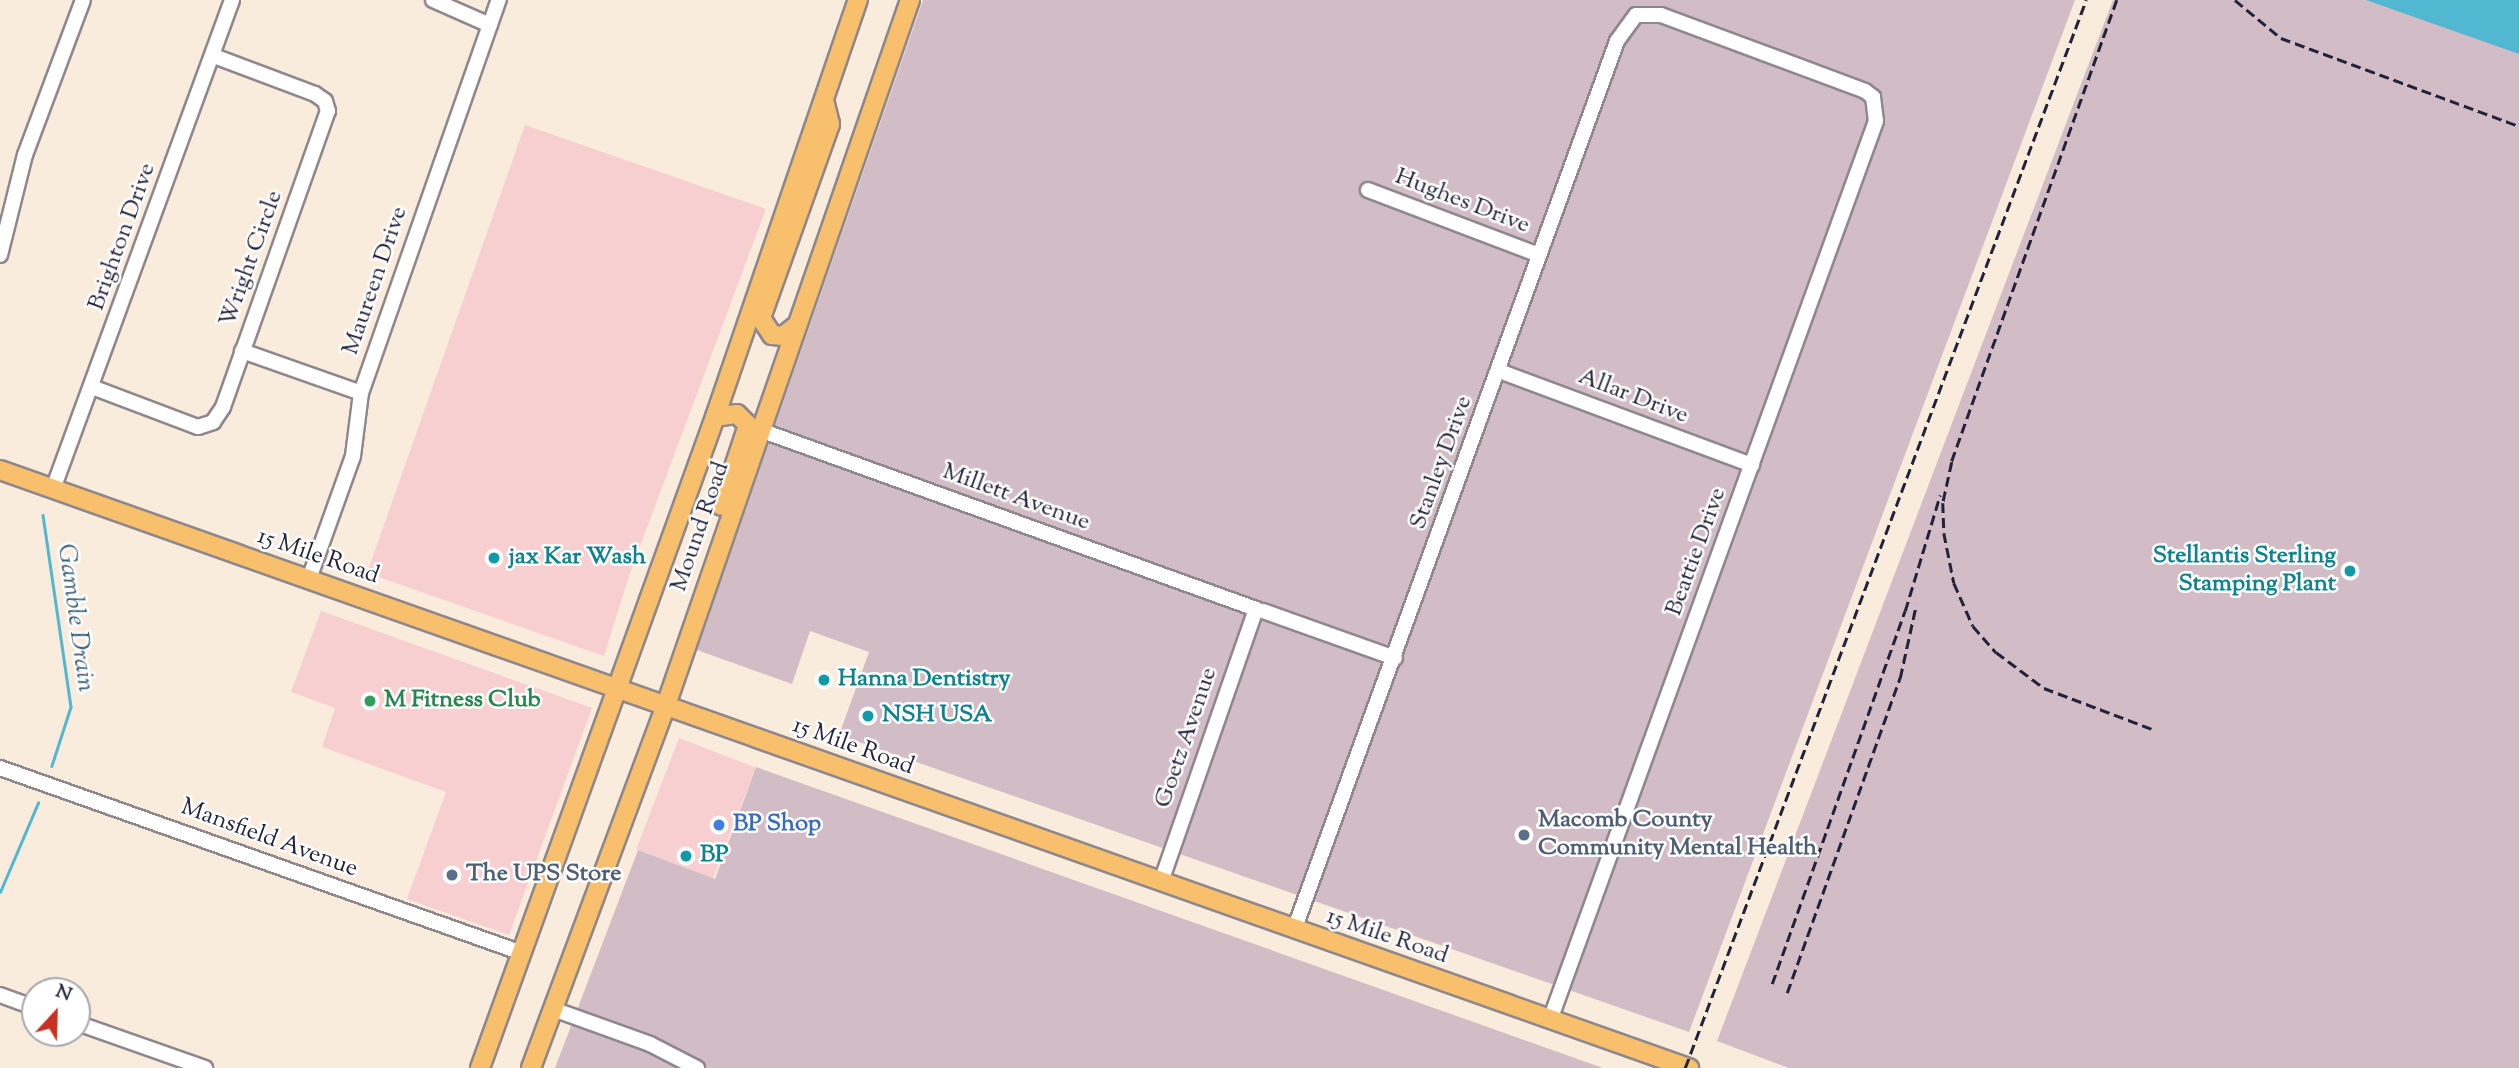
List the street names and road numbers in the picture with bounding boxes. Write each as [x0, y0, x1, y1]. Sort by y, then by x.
street label: Brighton Drive [83, 159, 163, 315]
street label: Hughes Drive [1391, 163, 1533, 241]
street label: Wright Circle [214, 187, 290, 331]
street label: Maureen Drive [337, 203, 415, 359]
street label: Allar Drive [1574, 363, 1692, 431]
street label: Stanley Drive [1405, 392, 1479, 534]
street label: Mound Road [665, 458, 737, 596]
street label: Millett Avenue [938, 458, 1094, 538]
street label: Beattie Drive [1661, 484, 1733, 620]
street label: 15 Mile Road [253, 523, 383, 591]
street label: Goetz Avenue [1150, 664, 1224, 812]
street label: 15 Mile Road [788, 712, 918, 782]
street label: Mansfield Avenue [177, 794, 361, 884]
street label: 15 Mile Road [1322, 903, 1452, 971]

